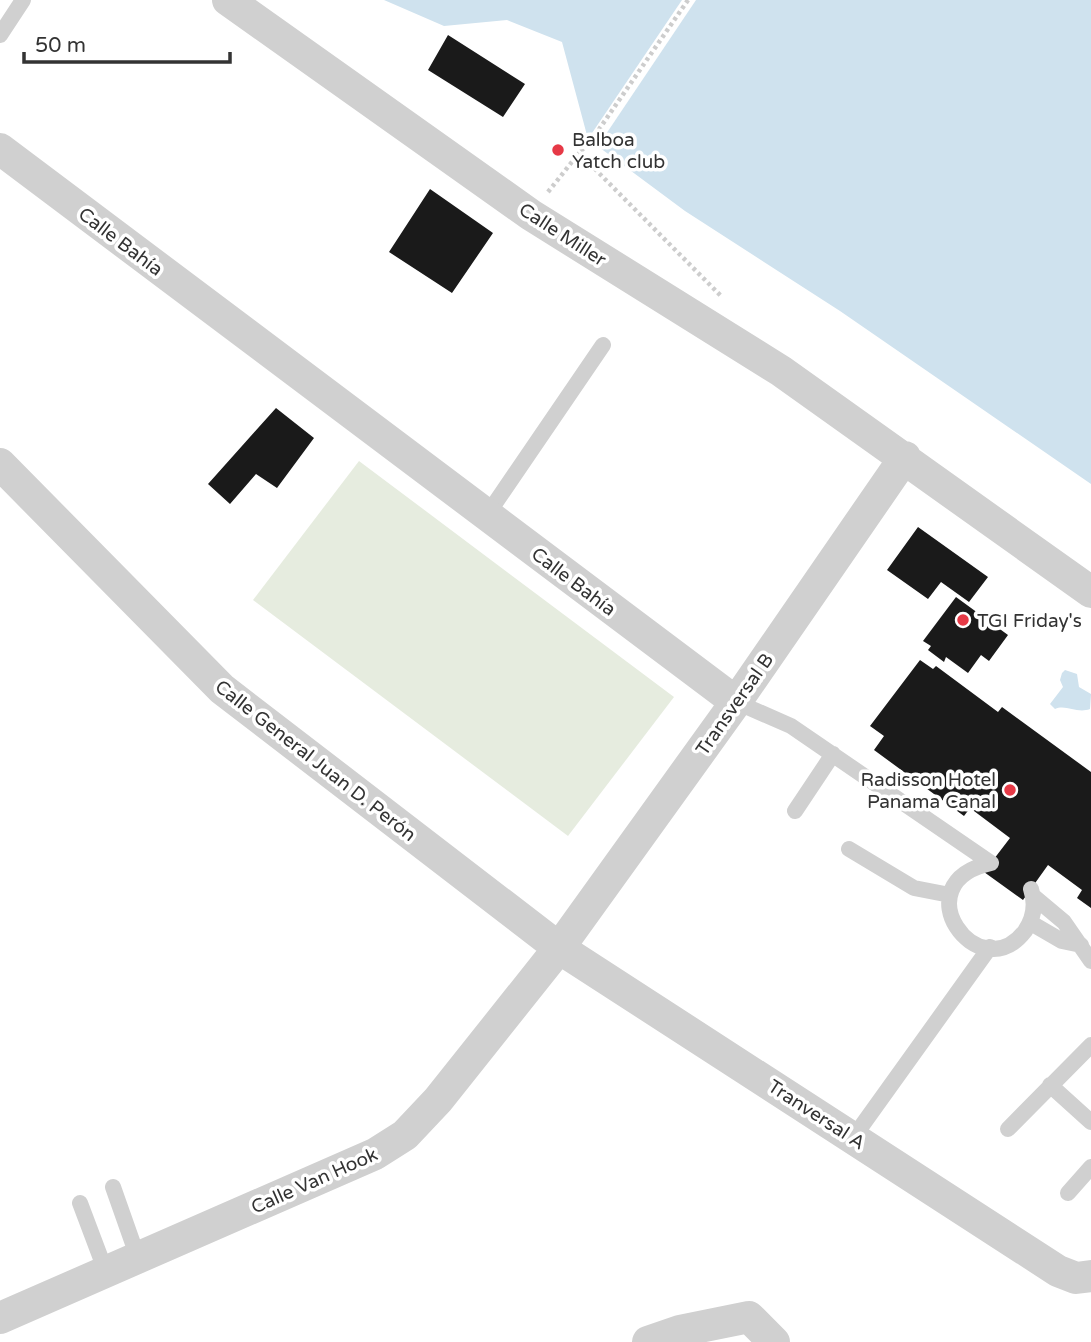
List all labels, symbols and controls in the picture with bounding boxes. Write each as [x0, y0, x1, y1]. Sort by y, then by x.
scale bar [24, 21, 231, 65]
text: 50 m [35, 33, 86, 58]
place label: Balboa Yatch club [572, 129, 665, 173]
marker: Balboa Yatch club [550, 142, 566, 158]
street label: Calle Miller [515, 199, 611, 272]
street label: Calle Bahía [74, 203, 167, 281]
street label: Calle Bahía [527, 543, 620, 621]
place label: TGI Friday's [977, 610, 1082, 632]
marker: TGI Friday's [955, 612, 971, 628]
street label: Transversal B [692, 649, 778, 760]
street label: Calle General Juan D. Perón [211, 676, 420, 846]
place label: Radisson Hotel Panama Canal [861, 769, 996, 813]
marker: Radisson Hotel Panama Canal [1002, 782, 1018, 798]
street label: Tranversal A [764, 1075, 869, 1154]
street label: Calle Van Hook [248, 1143, 381, 1219]

